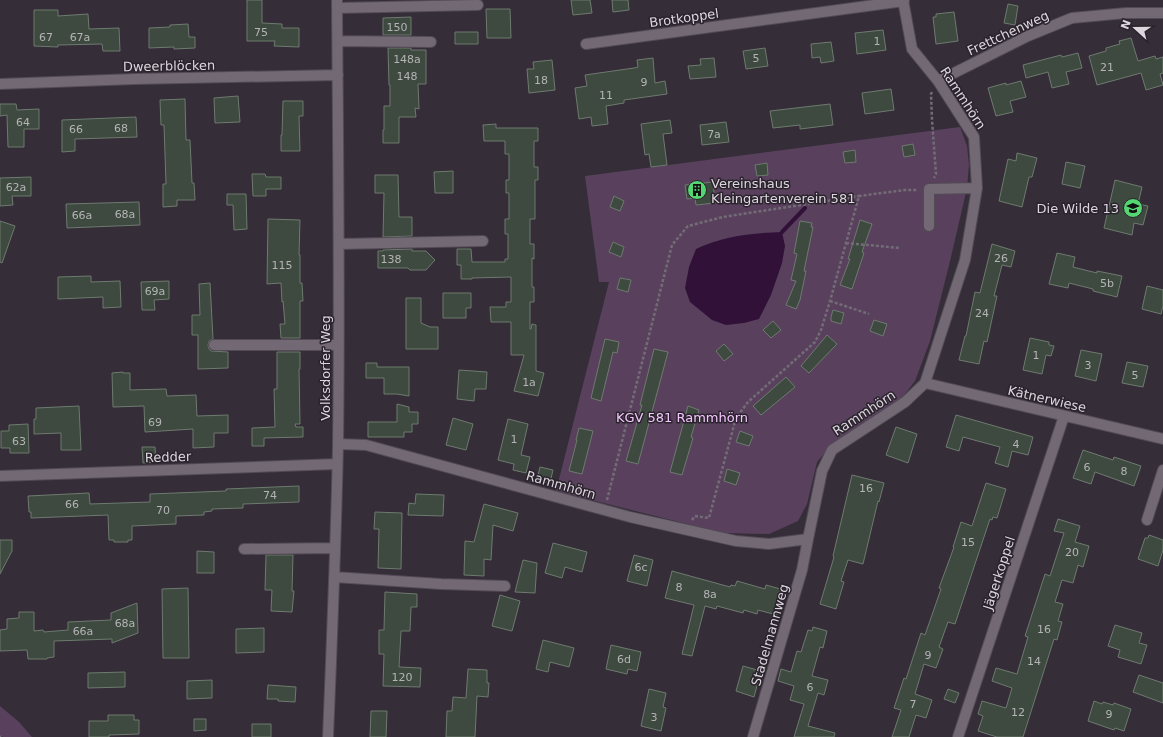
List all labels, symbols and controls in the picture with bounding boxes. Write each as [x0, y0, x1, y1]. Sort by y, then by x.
street label: Brotkoppel [648, 6, 720, 30]
street label: Frettchenweg [965, 8, 1051, 58]
north arrow [1115, 8, 1155, 48]
text: N [1118, 18, 1134, 31]
house number: 150 [387, 21, 408, 34]
house number: 75 [254, 26, 268, 39]
house number: 67 [39, 31, 53, 44]
house number: 67a [70, 31, 90, 44]
house number: 1 [874, 35, 881, 48]
house number: 5 [753, 52, 760, 65]
house number: 148a [393, 53, 421, 66]
street label: Dweerblöcken [123, 58, 215, 74]
house number: 21 [1100, 61, 1114, 74]
street label: Rammhörn [937, 64, 989, 132]
house number: 148 [397, 70, 418, 83]
house number: 18 [534, 74, 548, 87]
house number: 9 [641, 76, 648, 89]
house number: 11 [599, 89, 613, 102]
house number: 64 [16, 116, 30, 129]
house number: 68 [114, 122, 128, 135]
house number: 66 [69, 123, 83, 136]
house number: 7a [707, 128, 721, 141]
place label: Vereinshaus Kleingartenverein 581 [711, 176, 855, 206]
building icon: Vereinshaus Kleingartenverein 581 [686, 179, 708, 201]
house number: 62a [6, 181, 26, 194]
school or university icon: Die Wilde 13 [1122, 197, 1144, 219]
place label: Die Wilde 13 [1037, 201, 1119, 216]
house number: 68a [115, 208, 135, 221]
house number: 66a [72, 209, 92, 222]
house number: 26 [994, 252, 1008, 265]
house number: 138 [381, 253, 402, 266]
house number: 115 [272, 259, 293, 272]
house number: 5b [1100, 277, 1114, 290]
house number: 69a [145, 285, 165, 298]
house number: 24 [975, 307, 989, 320]
street label: Volksdorfer Weg [318, 315, 333, 421]
house number: 1 [1033, 349, 1040, 362]
house number: 3 [1085, 359, 1092, 372]
house number: 5 [1132, 369, 1139, 382]
house number: 1a [522, 376, 536, 389]
street label: Kätnerwiese [1006, 383, 1088, 415]
street label: Rammhörn [830, 387, 898, 439]
park label: KGV 581 Rammhörn [616, 410, 748, 425]
house number: 69 [148, 416, 162, 429]
house number: 1 [511, 433, 518, 446]
house number: 63 [12, 435, 26, 448]
house number: 4 [1013, 438, 1020, 451]
street label: Redder [145, 449, 192, 465]
house number: 6 [1084, 461, 1091, 474]
house number: 8 [1121, 465, 1128, 478]
street label: Rammhörn [525, 468, 597, 502]
house number: 16 [859, 482, 873, 495]
house number: 74 [263, 489, 277, 502]
house number: 66 [65, 498, 79, 511]
house number: 70 [156, 504, 170, 517]
street label: Jägerkoppel [980, 534, 1018, 613]
house number: 15 [961, 536, 975, 549]
house number: 20 [1065, 546, 1079, 559]
house number: 6c [634, 561, 648, 574]
house number: 8 [676, 581, 683, 594]
street label: Stadelmannweg [748, 582, 792, 688]
house number: 8a [703, 588, 717, 601]
house number: 68a [115, 617, 135, 630]
house number: 16 [1037, 623, 1051, 636]
house number: 66a [73, 625, 93, 638]
house number: 9 [925, 649, 932, 662]
house number: 6d [617, 653, 631, 666]
house number: 14 [1027, 655, 1041, 668]
house number: 120 [392, 671, 413, 684]
house number: 6 [807, 681, 814, 694]
house number: 7 [910, 698, 917, 711]
house number: 12 [1011, 706, 1025, 719]
house number: 9 [1106, 708, 1113, 721]
house number: 3 [651, 711, 658, 724]

